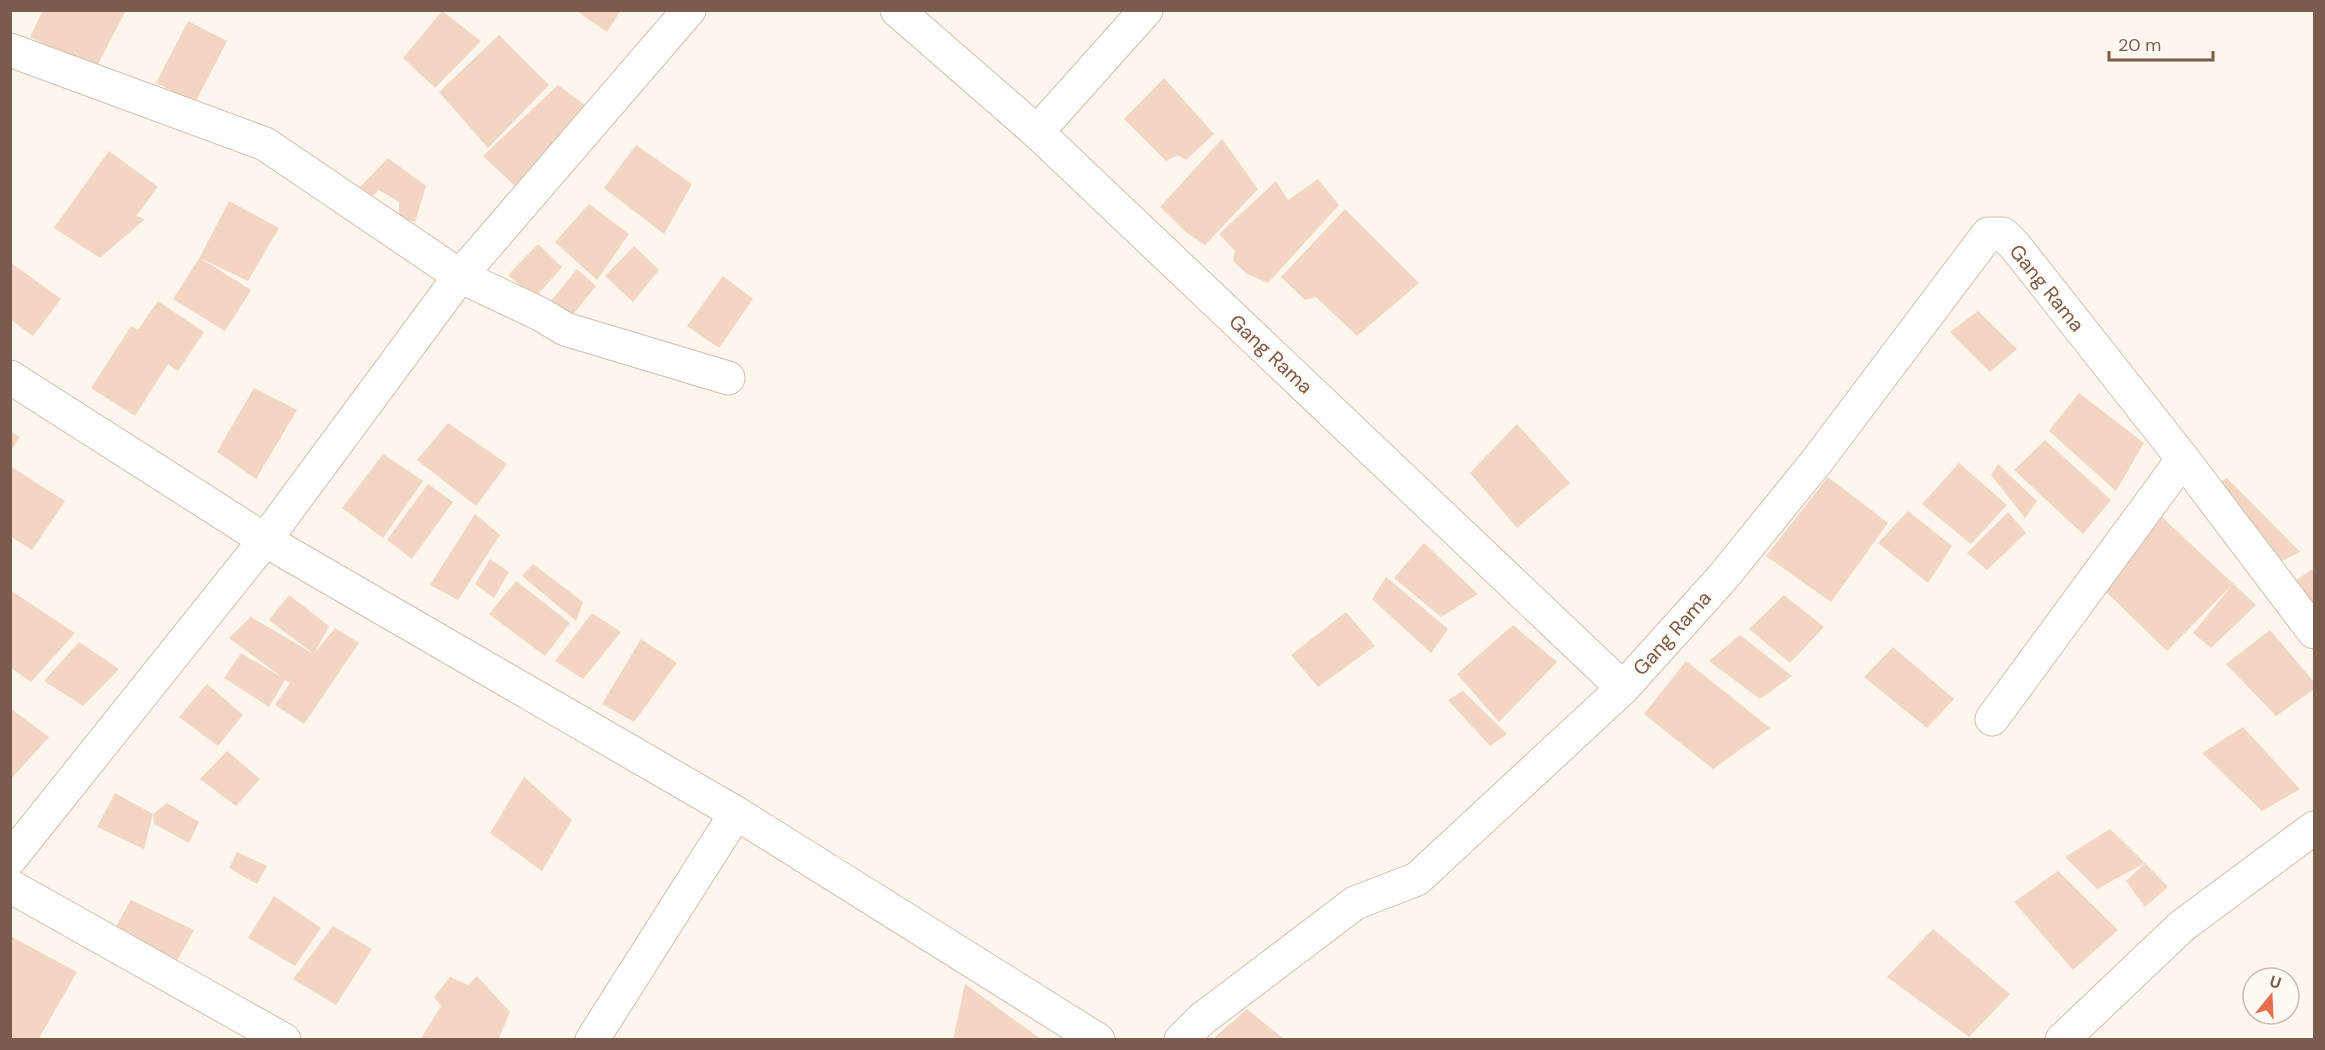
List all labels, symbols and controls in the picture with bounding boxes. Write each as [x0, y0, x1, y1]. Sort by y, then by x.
scale bar [2109, 24, 2212, 62]
text: 20 m [2118, 33, 2161, 57]
street label: Gang Rama [2004, 239, 2090, 337]
street label: Gang Rama [1224, 309, 1318, 399]
street label: Gang Rama [1627, 585, 1717, 681]
north arrow [2241, 966, 2301, 1026]
text: U [2267, 971, 2284, 994]

